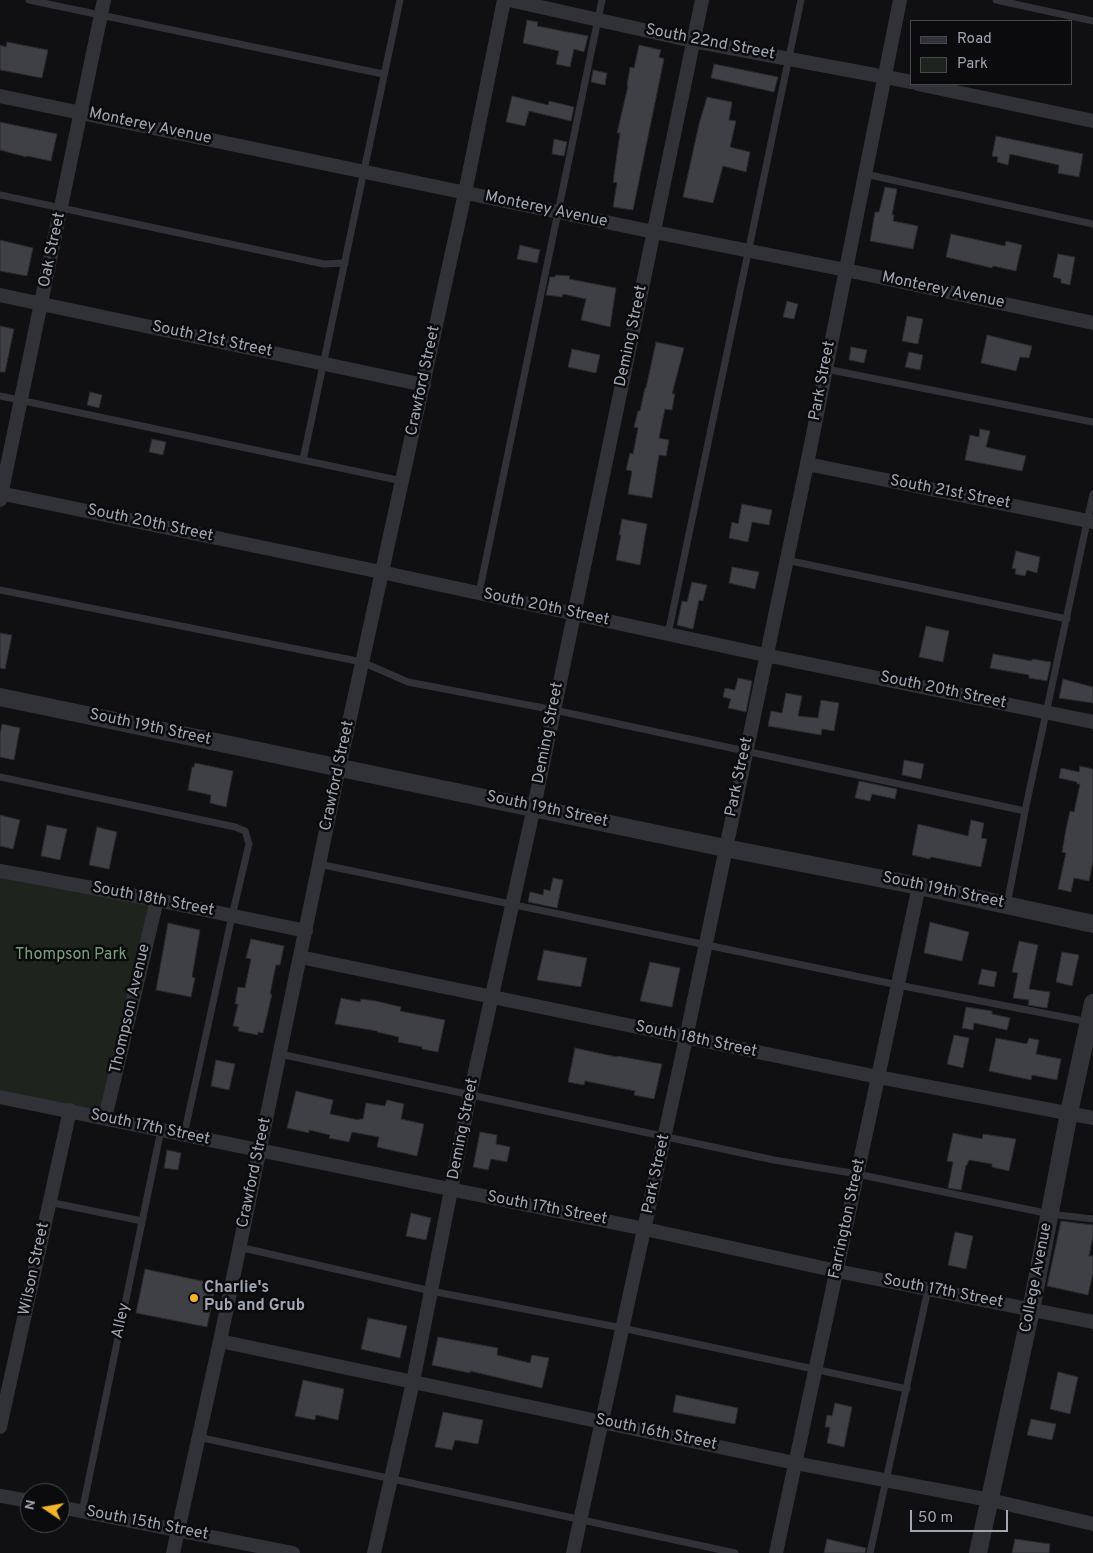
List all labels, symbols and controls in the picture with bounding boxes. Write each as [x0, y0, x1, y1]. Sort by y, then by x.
legend [910, 20, 1073, 85]
street label: South 22nd Street [644, 21, 776, 65]
text: Road [957, 30, 992, 49]
text: Park [957, 55, 988, 74]
street label: Monterey Avenue [87, 105, 213, 149]
street label: Monterey Avenue [483, 188, 609, 232]
street label: Oak Street [36, 211, 70, 289]
street label: Monterey Avenue [880, 269, 1006, 313]
street label: Deming Street [612, 284, 652, 388]
street label: South 21st Street [150, 318, 274, 362]
street label: Crawford Street [403, 324, 445, 438]
street label: Park Street [806, 339, 840, 423]
street label: South 21st Street [888, 472, 1012, 514]
street label: South 20th Street [85, 501, 215, 547]
street label: South 20th Street [481, 585, 611, 631]
street label: South 20th Street [878, 668, 1008, 714]
street label: Deming Street [530, 681, 568, 785]
street label: South 19th Street [87, 706, 213, 750]
street label: Crawford Street [317, 719, 359, 833]
street label: Park Street [722, 735, 758, 819]
street label: South 19th Street [484, 788, 610, 832]
street label: South 19th Street [880, 869, 1006, 913]
street label: South 18th Street [90, 879, 216, 921]
street label: Thompson Avenue [107, 942, 155, 1076]
park label: Thompson Park [15, 946, 127, 966]
street label: South 18th Street [633, 1018, 759, 1062]
street label: Deming Street [445, 1077, 483, 1181]
street label: South 17th Street [88, 1106, 212, 1150]
street label: Crawford Street [234, 1116, 276, 1230]
street label: Park Street [639, 1132, 675, 1216]
street label: Farrington Street [826, 1157, 870, 1281]
street label: South 17th Street [485, 1188, 609, 1230]
street label: Wilson Street [16, 1221, 54, 1317]
street label: College Avenue [1017, 1221, 1057, 1335]
street label: South 17th Street [881, 1271, 1005, 1313]
place label: Charlie's Pub and Grub [204, 1279, 305, 1317]
marker: Charlie's Pub and Grub [188, 1292, 200, 1304]
street label: Alley [109, 1301, 135, 1341]
street label: South 16th Street [593, 1411, 719, 1455]
north arrow [20, 1483, 70, 1533]
text: N [21, 1498, 40, 1512]
scale bar [913, 1500, 1010, 1532]
street label: South 15th Street [84, 1503, 210, 1545]
text: 50 m [918, 1509, 953, 1528]

